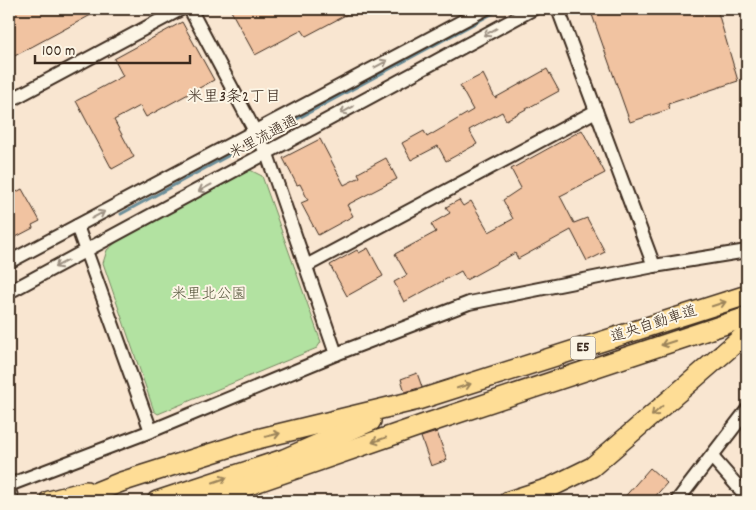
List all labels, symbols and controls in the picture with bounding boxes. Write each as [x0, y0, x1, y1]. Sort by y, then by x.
one-way arrow [483, 28, 498, 37]
scale bar [35, 32, 190, 64]
text: 100 m [42, 41, 75, 63]
one-way arrow [373, 59, 388, 69]
district label: 米里3条2丁目 [187, 86, 281, 109]
one-way arrow [341, 106, 355, 116]
street label: 米里流通通 [226, 111, 302, 165]
one-way arrow [197, 183, 212, 193]
one-way arrow [91, 209, 105, 219]
one-way arrow [54, 260, 69, 270]
park label: 米里北公園 [171, 284, 247, 306]
one-way arrow [711, 299, 727, 308]
street label: 道央自動車道 [608, 301, 700, 349]
road number: E5 [570, 336, 596, 359]
one-way arrow [660, 339, 676, 348]
one-way arrow [456, 380, 472, 390]
one-way arrow [651, 405, 664, 417]
one-way arrow [264, 430, 280, 439]
one-way arrow [372, 436, 387, 445]
one-way arrow [212, 475, 228, 484]

